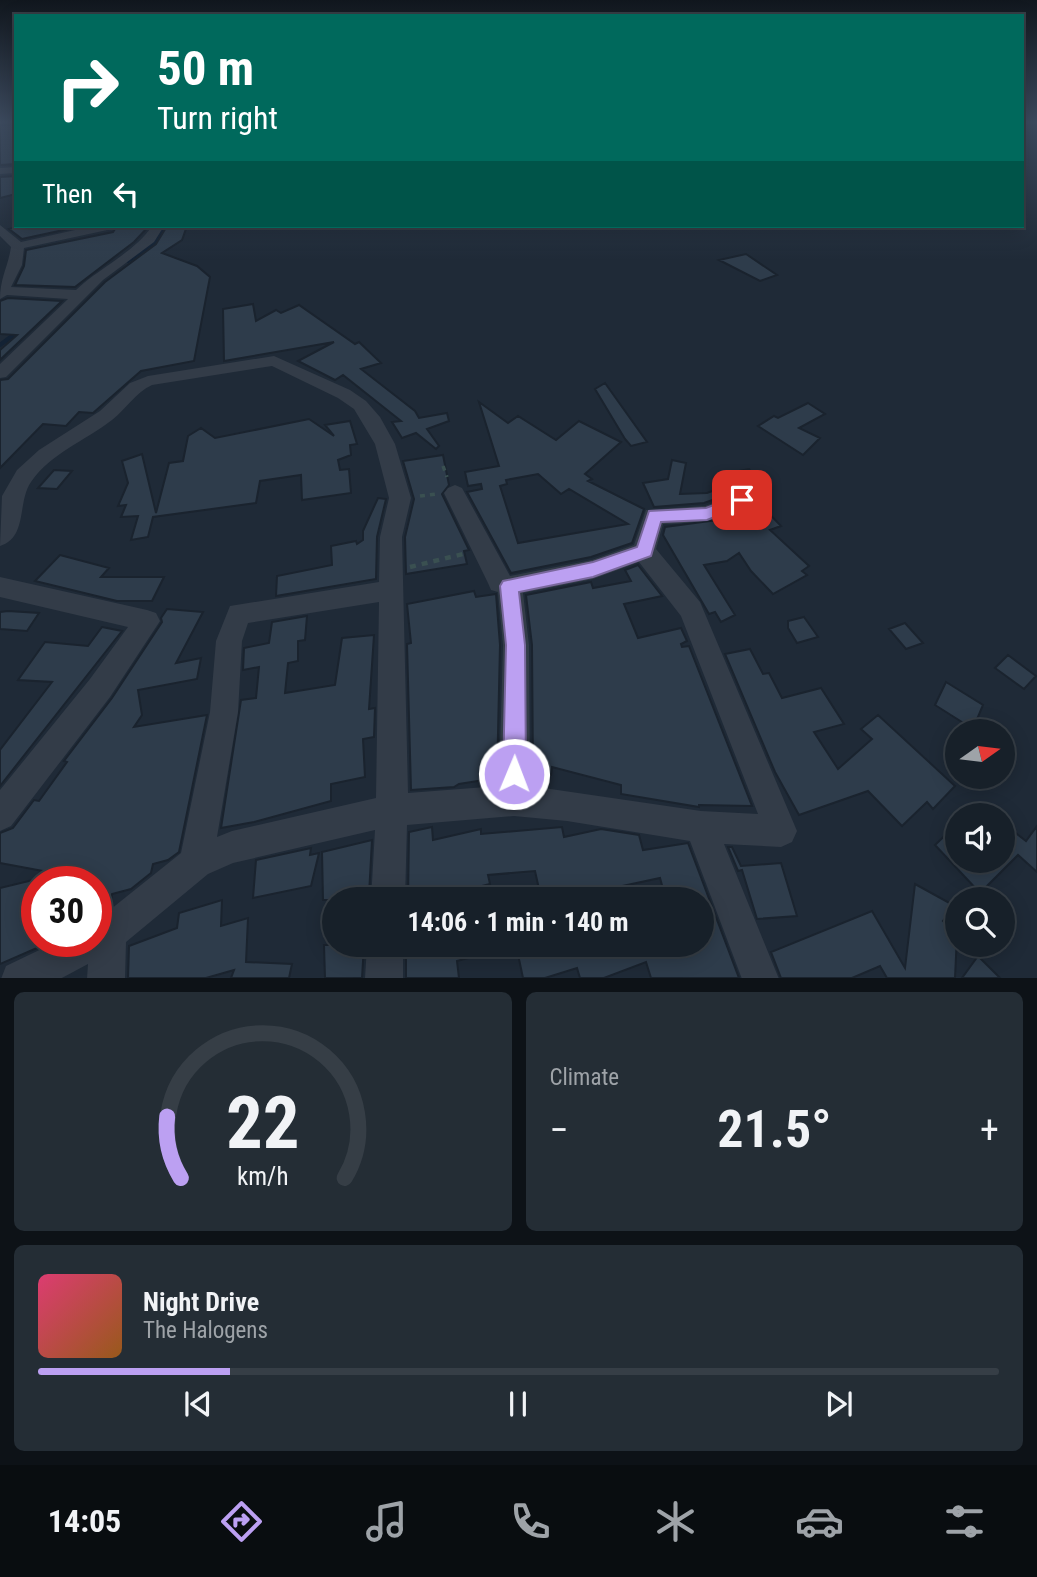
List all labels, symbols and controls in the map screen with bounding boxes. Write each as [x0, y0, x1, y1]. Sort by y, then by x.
text: 50 m [157, 40, 254, 97]
icon: right [42, 42, 133, 133]
text: Turn right [157, 99, 278, 137]
icon: left [107, 175, 145, 213]
text: Then [42, 179, 93, 209]
pin [712, 470, 772, 530]
icon: arrive [723, 481, 761, 519]
north arrow [945, 719, 1015, 789]
map controls [945, 719, 1015, 957]
position arrow [477, 737, 551, 811]
button: sound [945, 803, 1015, 873]
speed limit sign: 30 [21, 866, 112, 957]
button: search [945, 887, 1015, 957]
text: 14:06 · 1 min · 140 m [408, 907, 628, 937]
text: Climate [550, 1064, 619, 1091]
text: 22 [226, 1080, 300, 1166]
text: 21.5° [717, 1099, 831, 1160]
text: − [550, 1108, 569, 1152]
text: + [980, 1108, 999, 1152]
text: km/h [237, 1161, 288, 1190]
text: Night Drive [143, 1287, 259, 1317]
text: The Halogens [143, 1317, 268, 1344]
icon: previous [179, 1385, 217, 1423]
icon: pause [499, 1385, 537, 1423]
icon: next [820, 1385, 858, 1423]
icon: directions [217, 1497, 266, 1546]
icon: music [362, 1497, 411, 1546]
icon: phone [506, 1497, 555, 1546]
icon: climate [651, 1497, 700, 1546]
icon: car [795, 1497, 844, 1546]
icon: filters [940, 1497, 989, 1546]
text: 14:05 [48, 1502, 121, 1540]

